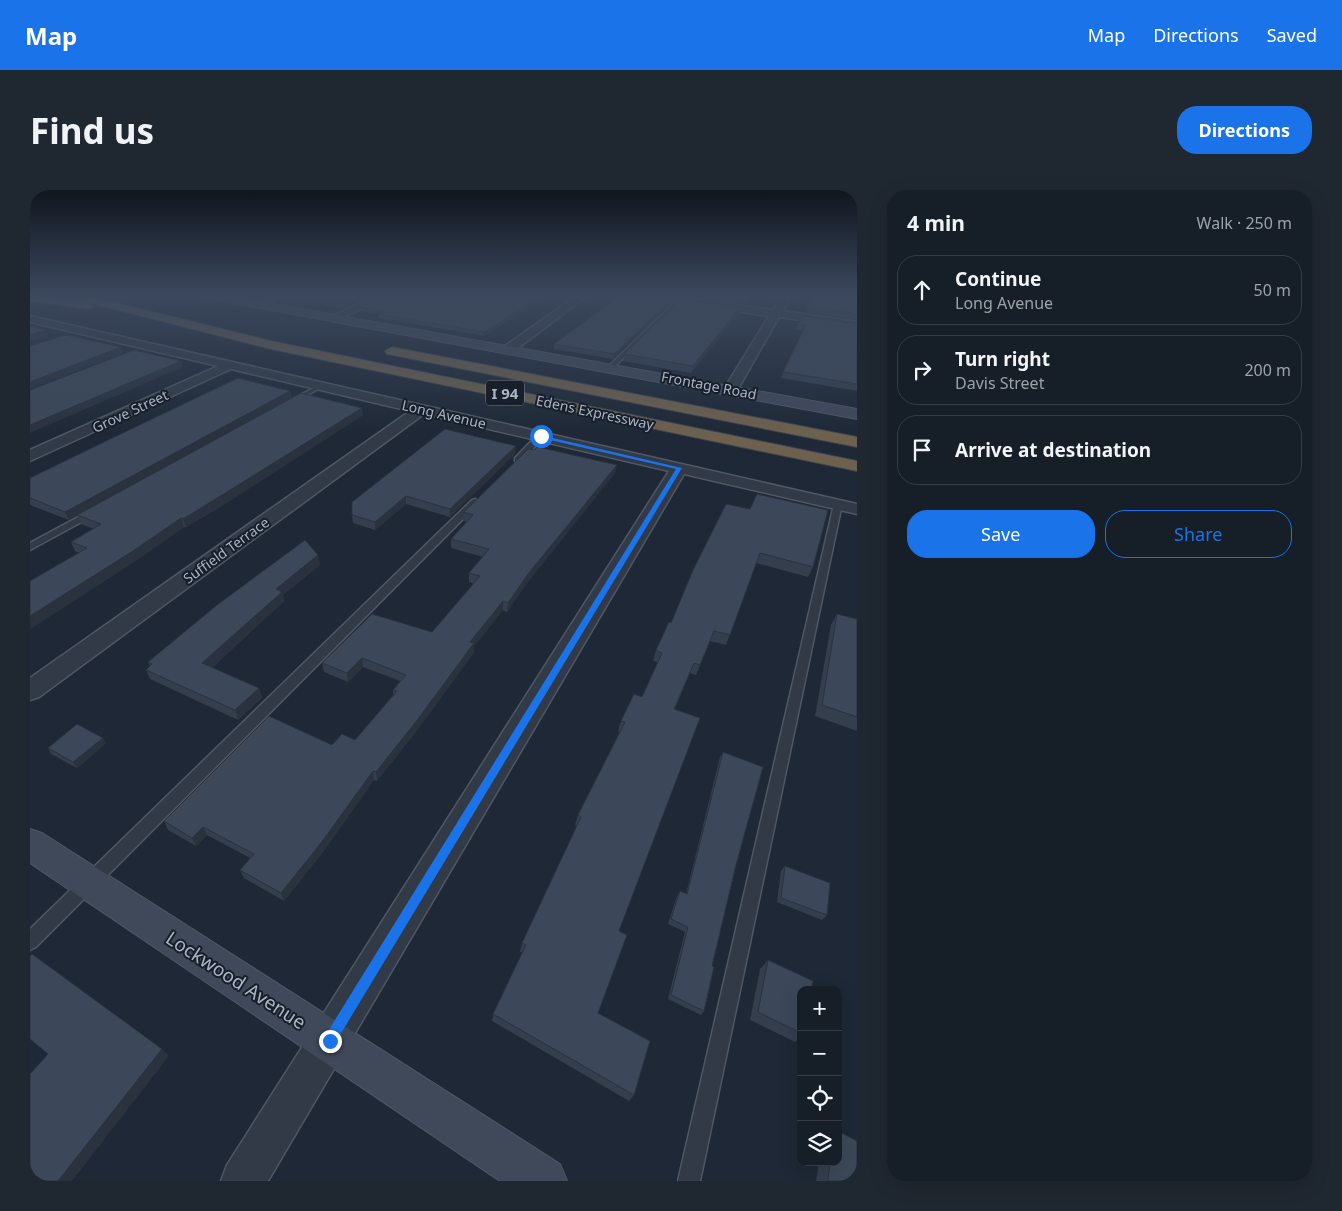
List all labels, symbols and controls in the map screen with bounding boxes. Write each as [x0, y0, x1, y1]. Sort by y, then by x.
text: Map [25, 19, 77, 52]
text: Map [1088, 23, 1125, 47]
text: Directions [1153, 23, 1239, 47]
text: Saved [1267, 23, 1317, 47]
button: Directions [1177, 106, 1312, 154]
text: Find us [30, 107, 154, 154]
text: 4 min [907, 209, 965, 237]
text: Walk · 250 m [1197, 212, 1292, 234]
text: Continue [955, 266, 1041, 292]
icon: ahead [908, 276, 936, 304]
text: 50 m [1254, 279, 1291, 301]
text: Long Avenue [955, 292, 1053, 314]
text: Turn right [955, 346, 1050, 372]
icon: right [908, 356, 936, 384]
text: 200 m [1244, 359, 1291, 381]
street label: Frontage Road [660, 366, 758, 404]
text: Davis Street [955, 372, 1044, 394]
road number: I 94 [486, 380, 524, 406]
street label: Grove Street [89, 385, 171, 437]
street label: Edens Expressway [534, 390, 656, 434]
street label: Long Avenue [400, 395, 488, 433]
route start [530, 425, 553, 448]
icon: arrive [908, 436, 936, 464]
text: Arrive at destination [955, 437, 1151, 463]
button: Save [907, 510, 1095, 558]
button: Share [1105, 510, 1292, 558]
street label: Suffield Terrace [179, 512, 273, 588]
street label: Lockwood Avenue [161, 925, 311, 1035]
map controls [797, 986, 842, 1166]
button: + [797, 986, 842, 1031]
route end [319, 1030, 342, 1053]
button: − [797, 1031, 842, 1076]
button: locate [797, 1076, 842, 1121]
button: layers [797, 1121, 842, 1166]

